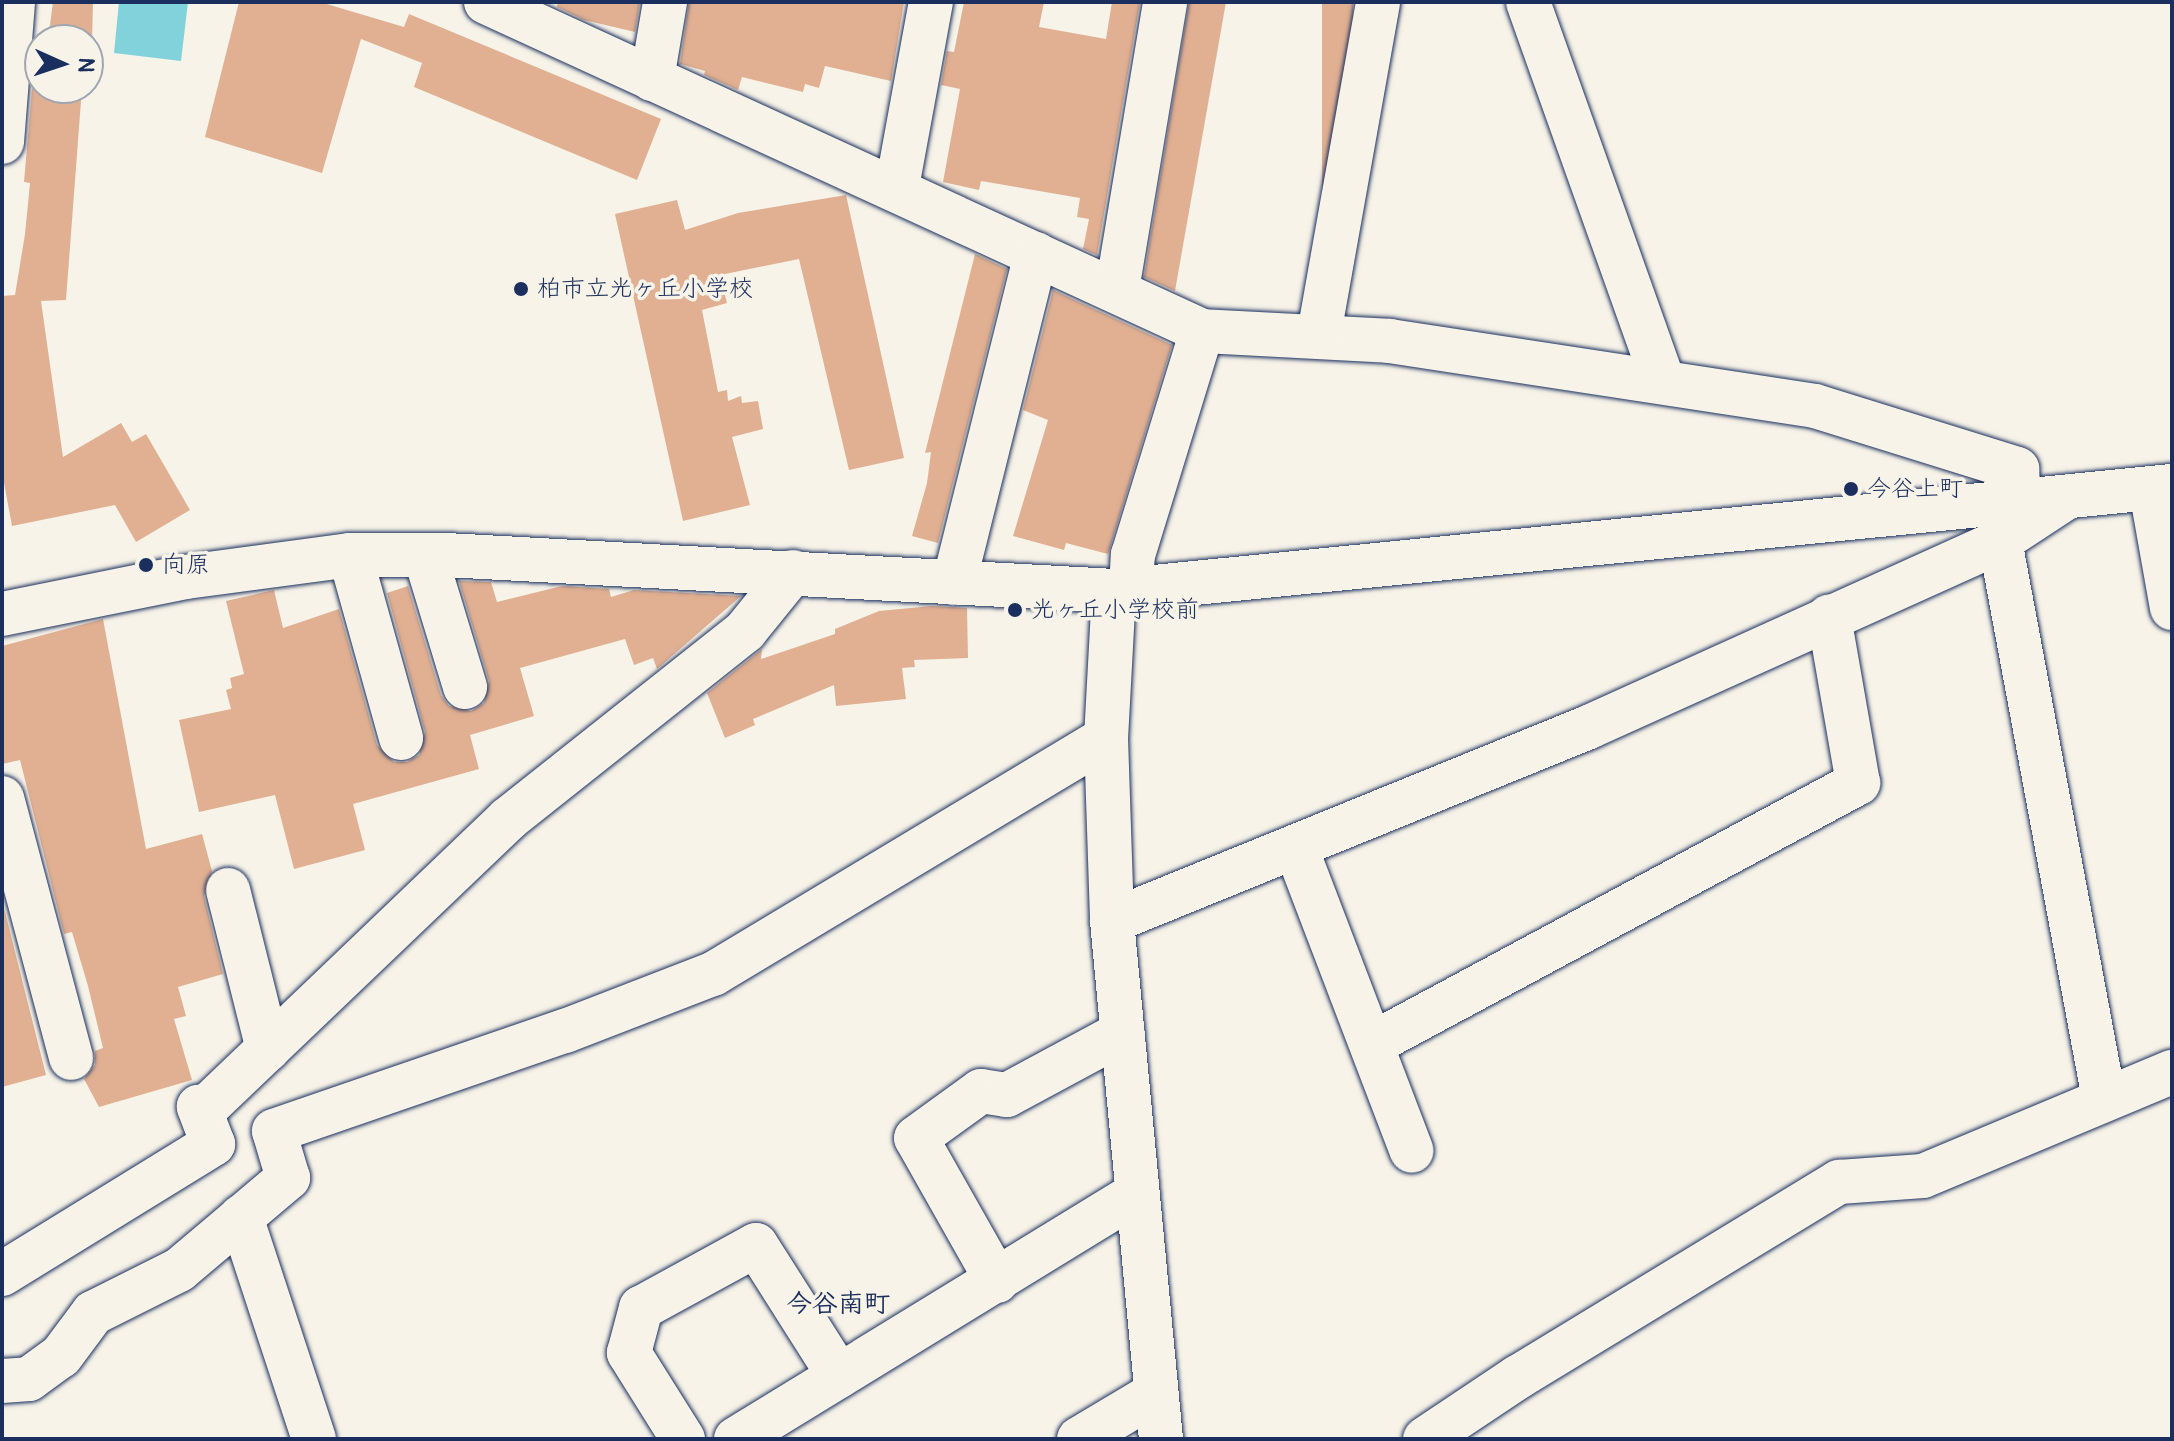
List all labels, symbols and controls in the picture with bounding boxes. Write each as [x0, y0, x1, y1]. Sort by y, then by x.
north arrow [24, 24, 104, 104]
text: N [72, 57, 100, 73]
place label: 柏市立光ヶ丘小学校 [537, 275, 753, 303]
marker: 柏市立光ヶ丘小学校 [512, 280, 530, 298]
place label: 今谷上町 [1867, 475, 1963, 503]
marker: 今谷上町 [1842, 480, 1860, 498]
place label: 向原 [162, 551, 210, 579]
marker: 向原 [137, 556, 155, 574]
place label: 光ヶ丘小学校前 [1031, 596, 1199, 624]
marker: 光ヶ丘小学校前 [1006, 601, 1024, 619]
district label: 今谷南町 [786, 1289, 890, 1321]

